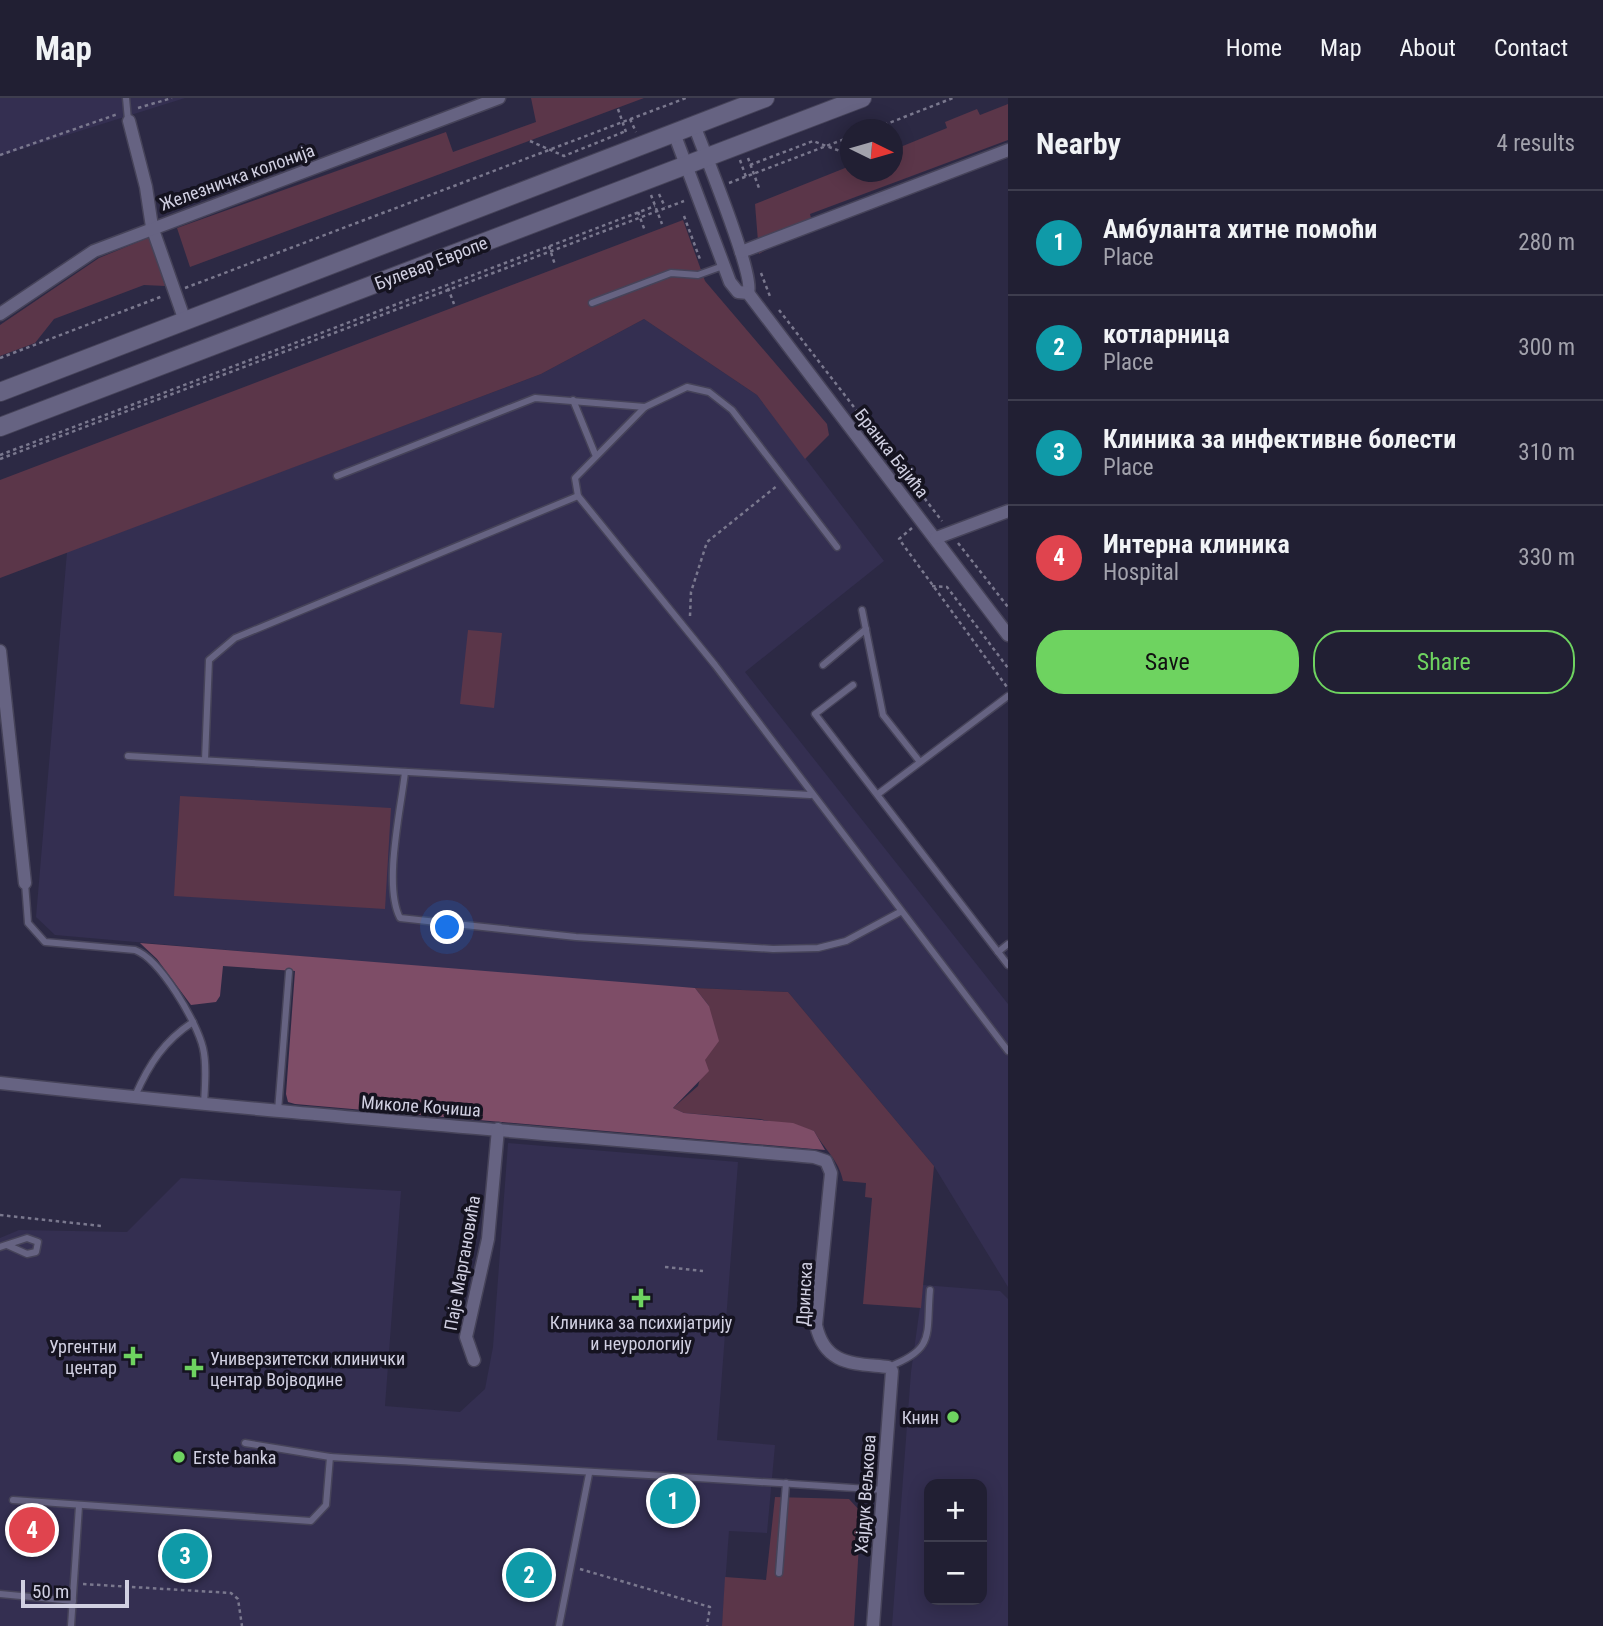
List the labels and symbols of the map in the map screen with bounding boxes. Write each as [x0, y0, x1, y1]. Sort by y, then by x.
north arrow [840, 119, 903, 182]
street label: Железничка колонија [157, 139, 317, 215]
street label: Булевар Европе [372, 232, 490, 294]
street label: Бранка Бајића [851, 404, 933, 502]
your location [430, 910, 464, 944]
street label: Миколе Кочиша [360, 1091, 482, 1121]
street label: Паје Маргановића [440, 1194, 484, 1332]
street label: Дринска [792, 1261, 816, 1327]
marker: Клиника за психијатрију и неурологију [631, 1288, 651, 1308]
place label: Клиника за психијатрију и неурологију [550, 1312, 733, 1354]
place label: Ургентни центар [49, 1336, 117, 1378]
marker: Ургентни центар [123, 1346, 143, 1366]
place label: Универзитетски клинички центар Војводине [210, 1348, 405, 1390]
marker: Универзитетски клинички центар Војводине [184, 1358, 204, 1378]
place label: Книн [902, 1407, 939, 1428]
marker: Книн [945, 1409, 961, 1425]
street label: Хајдук Вељкова [850, 1434, 880, 1554]
place label: Erste banka [193, 1447, 277, 1468]
marker: Erste banka [171, 1449, 187, 1465]
pin: 1 [650, 1475, 696, 1527]
pin: 4 [9, 1504, 55, 1556]
pin: 3 [162, 1530, 208, 1582]
pin: 2 [506, 1549, 552, 1601]
scale bar [21, 1577, 130, 1609]

